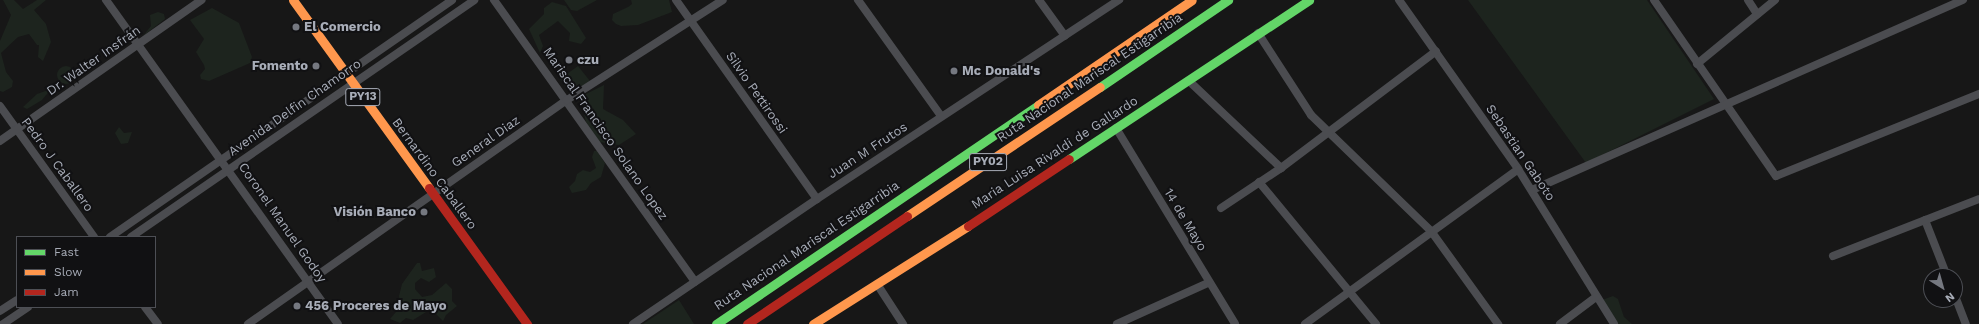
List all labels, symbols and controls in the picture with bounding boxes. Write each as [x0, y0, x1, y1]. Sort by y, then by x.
street label: Ruta Nacional Mariscal Estigarribia [994, 10, 1186, 146]
place label: El Comercio [304, 19, 381, 35]
marker: El Comercio [291, 22, 301, 32]
street label: Dr. Walter Insfrán [44, 23, 144, 99]
street label: Mariscal Francisco Solano Lopez [539, 44, 671, 224]
street label: Silvio Pettirossi [722, 49, 790, 137]
place label: czu [577, 52, 599, 68]
marker: czu [564, 55, 574, 65]
street label: Avenida Delfin Chamorro [226, 56, 364, 160]
place label: Fomento [252, 58, 308, 74]
marker: Fomento [311, 61, 321, 71]
place label: Mc Donald's [962, 63, 1040, 79]
marker: Mc Donald's [949, 66, 959, 76]
road number: PY13 [345, 87, 381, 107]
street label: Maria Luisa Rivaldi de Gallardo [969, 93, 1141, 213]
street label: Sebastian Gaboto [1482, 102, 1558, 204]
street label: General Diaz [449, 113, 523, 171]
street label: Pedro J Caballero [18, 115, 96, 215]
street label: Bernardino Caballero [388, 115, 480, 233]
street label: Juan M Frutos [825, 120, 911, 182]
road number: PY02 [969, 152, 1007, 172]
street label: Coronel Manuel Godoy [234, 160, 330, 286]
street label: Ruta Nacional Mariscal Estigarribia [711, 178, 903, 314]
street label: 14 de Mayo [1160, 186, 1210, 254]
place label: Visión Banco [333, 204, 416, 220]
marker: Visión Banco [419, 207, 429, 217]
legend [16, 236, 156, 308]
text: Fast [54, 245, 79, 259]
text: Slow [54, 265, 82, 279]
north arrow [1923, 268, 1963, 308]
text: Jam [54, 285, 79, 299]
text: N [1943, 290, 1957, 305]
place label: 456 Proceres de Mayo [305, 298, 447, 314]
marker: 456 Proceres de Mayo [292, 301, 302, 311]

